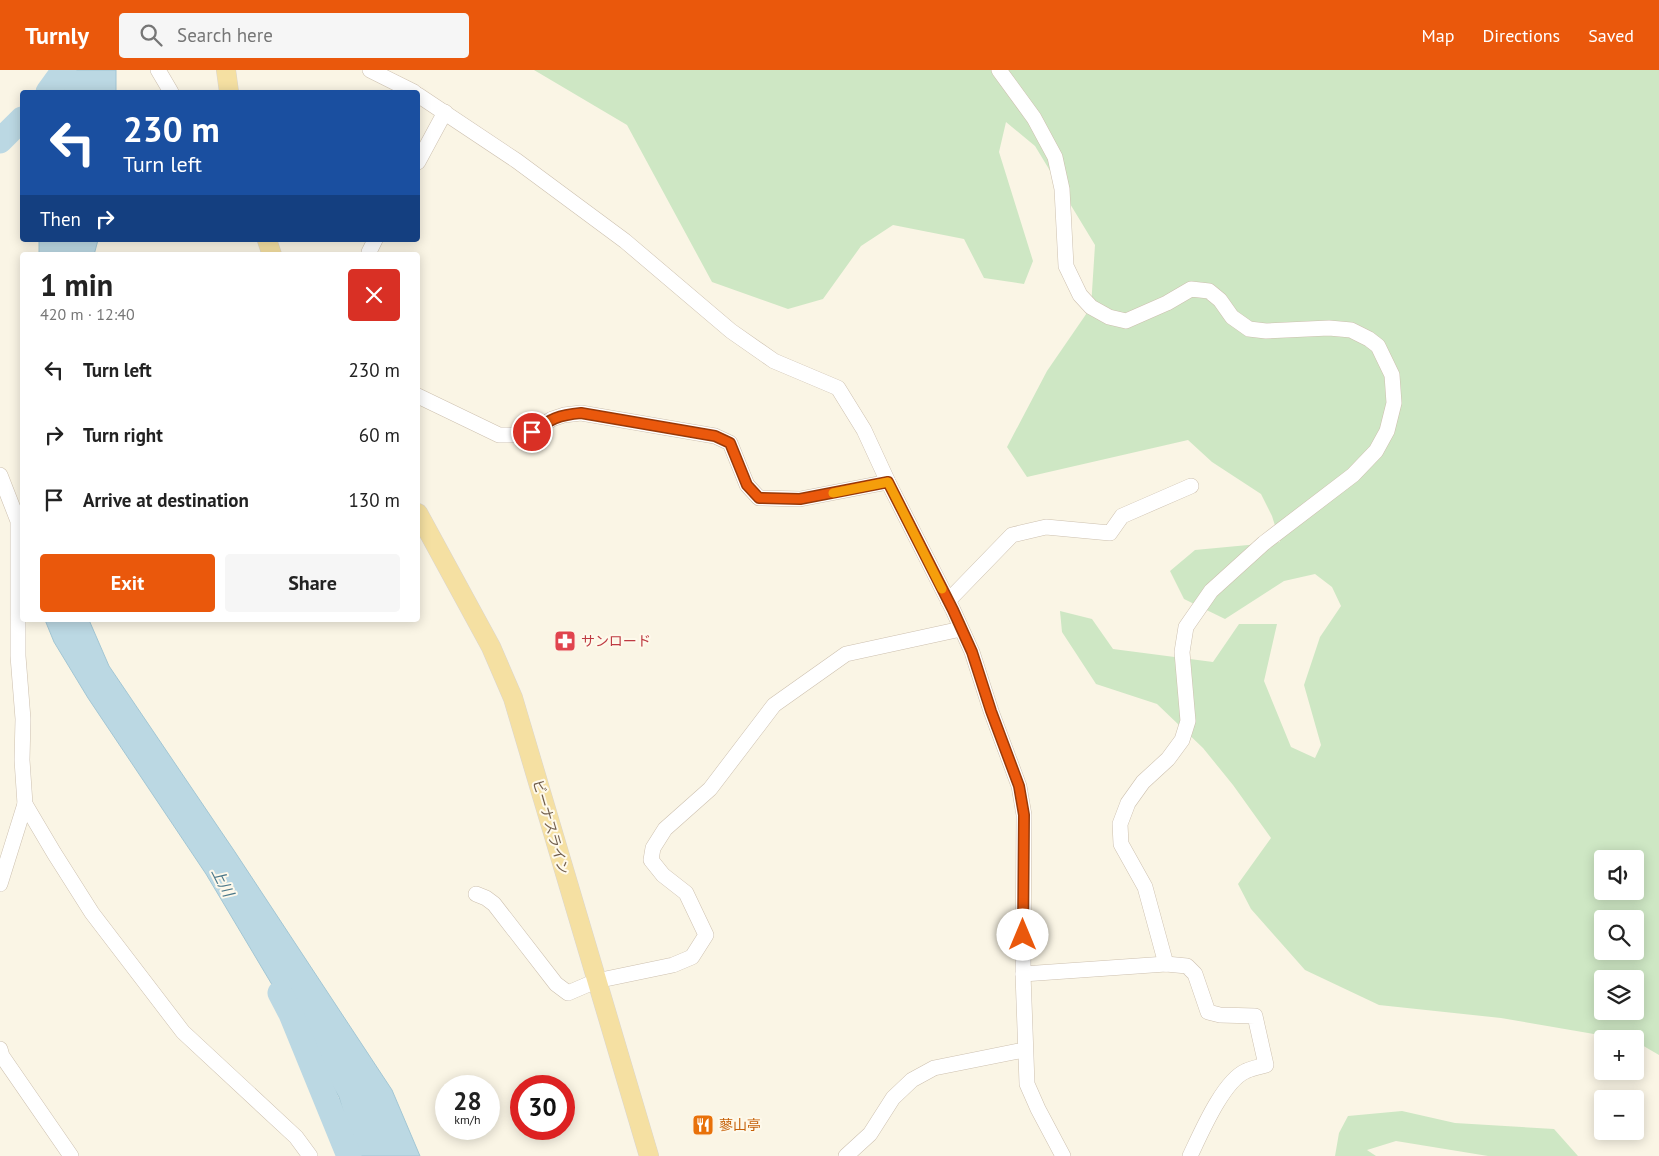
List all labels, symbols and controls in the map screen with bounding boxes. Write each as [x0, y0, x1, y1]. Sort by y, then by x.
search box [119, 13, 469, 58]
text: Turnly [25, 20, 89, 51]
icon: search [137, 21, 165, 49]
text: Search here [177, 23, 273, 47]
text: Map [1422, 24, 1454, 47]
text: Directions [1482, 24, 1560, 47]
text: Saved [1588, 24, 1634, 47]
text: 230 m [123, 106, 220, 152]
icon: left [40, 110, 105, 175]
text: Turn left [123, 150, 202, 178]
icon: right [91, 205, 119, 233]
text: Then [40, 207, 81, 231]
text: 1 min [40, 265, 113, 304]
button: close [348, 269, 400, 321]
text: 420 m · 12:40 [40, 304, 135, 324]
icon: left [40, 356, 68, 384]
text: Turn left [83, 358, 152, 382]
text: 230 m [348, 358, 400, 382]
pin [511, 411, 553, 453]
icon: arrive [518, 418, 546, 446]
icon: right [40, 421, 68, 449]
text: Turn right [83, 423, 163, 447]
text: 60 m [359, 423, 400, 447]
icon: arrive [40, 486, 68, 514]
text: Arrive at destination [83, 488, 249, 512]
text: 130 m [348, 488, 400, 512]
button: Exit [40, 554, 215, 612]
button: Share [225, 554, 400, 612]
pharmacy icon: サンロード [553, 629, 577, 653]
place label: サンロード [581, 632, 651, 650]
street label: ビーナスライン [529, 777, 573, 877]
map controls [1594, 850, 1644, 1140]
button: sound [1594, 850, 1644, 900]
water label: 上川 [208, 864, 239, 901]
position arrow [996, 908, 1048, 960]
button: search [1594, 910, 1644, 960]
button: layers [1594, 970, 1644, 1020]
button: + [1594, 1030, 1644, 1080]
speed limit sign: 30 [510, 1075, 575, 1140]
text: 28 [453, 1085, 482, 1117]
button: − [1594, 1090, 1644, 1140]
text: km/h [454, 1112, 481, 1127]
restaurant icon: 蓼山亭 [691, 1113, 715, 1137]
place label: 蓼山亭 [719, 1116, 761, 1134]

